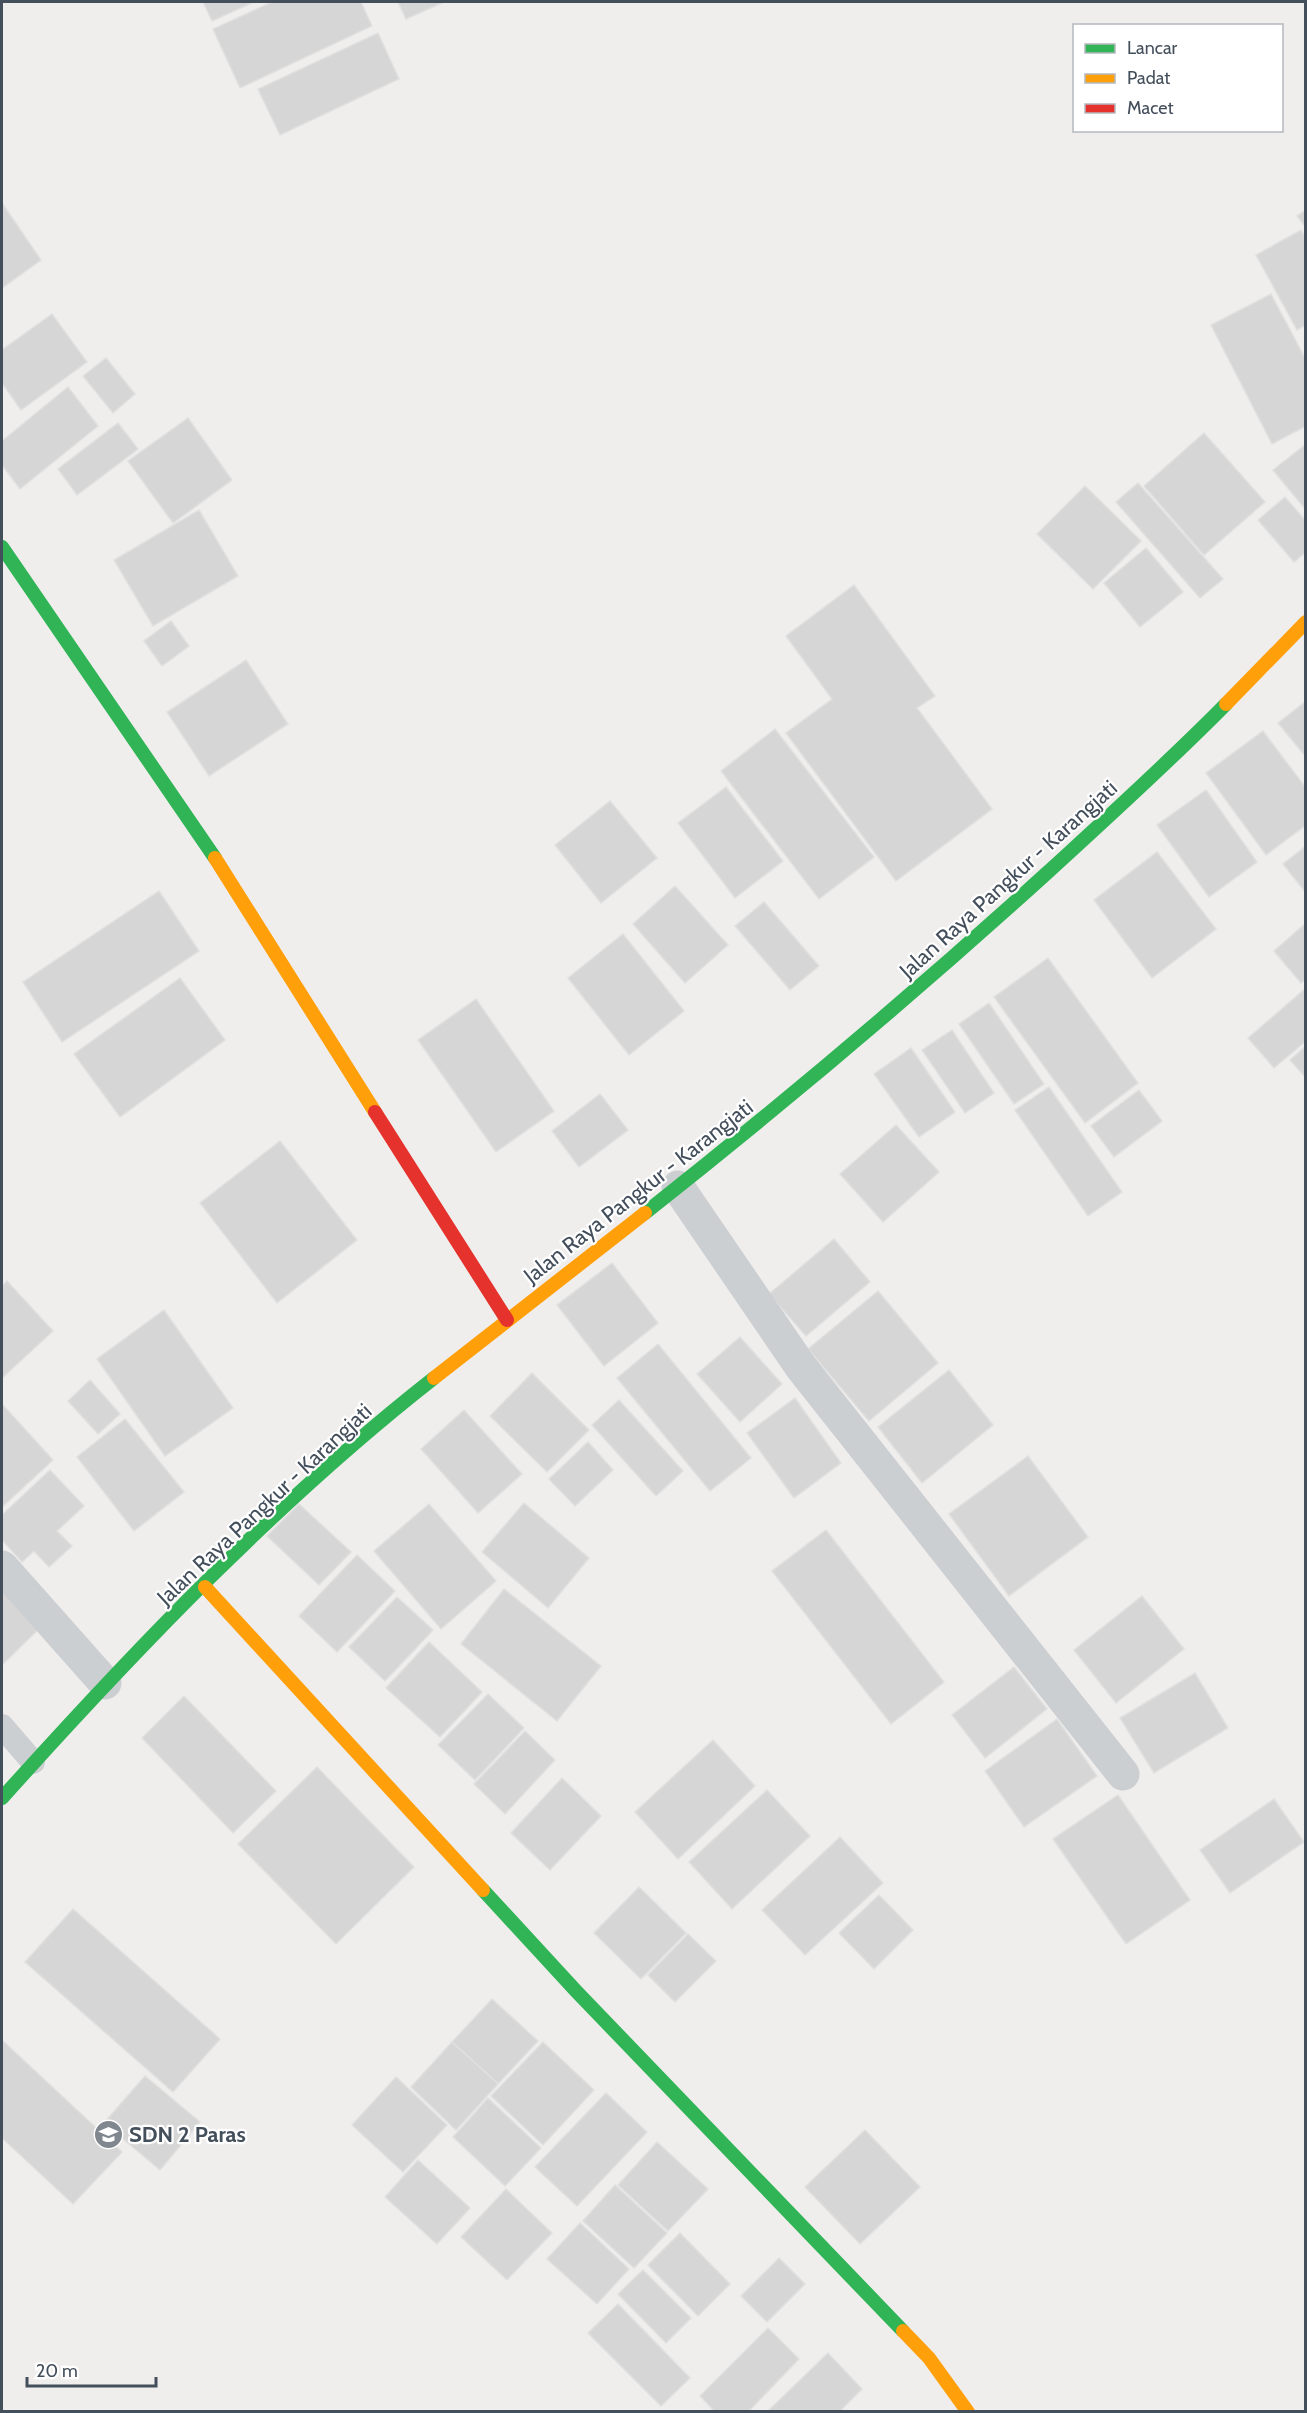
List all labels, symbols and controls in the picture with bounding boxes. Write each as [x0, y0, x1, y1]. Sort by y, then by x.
legend [1073, 24, 1283, 132]
text: Lancar [1127, 37, 1178, 59]
text: Padat [1127, 67, 1170, 89]
text: Macet [1127, 97, 1173, 119]
street label: Jalan Raya Pangkur - Karangjati [893, 774, 1123, 985]
street label: Jalan Raya Pangkur - Karangjati [518, 1093, 758, 1290]
street label: Jalan Raya Pangkur - Karangjati [151, 1398, 377, 1612]
school or university icon: SDN 2 Paras [92, 2118, 124, 2150]
place label: SDN 2 Paras [129, 2121, 246, 2148]
scale bar [27, 2350, 156, 2388]
text: 20 m [36, 2360, 78, 2382]

